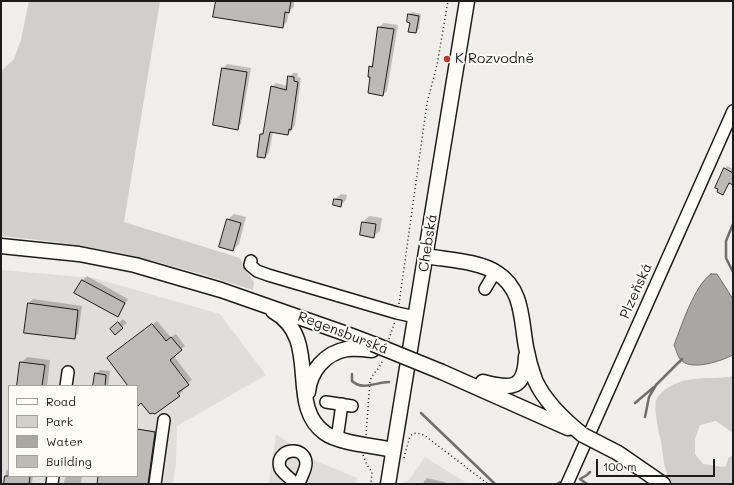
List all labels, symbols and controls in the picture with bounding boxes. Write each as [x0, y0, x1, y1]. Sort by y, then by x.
place label: K Rozvodně [455, 51, 534, 67]
marker: K Rozvodně [442, 54, 452, 64]
street label: Chebská [415, 213, 441, 273]
street label: Plzeňská [616, 261, 656, 321]
street label: Regensburská [295, 308, 391, 358]
legend [8, 385, 138, 477]
text: Road [46, 393, 76, 409]
text: Park [46, 413, 73, 429]
text: Water [46, 433, 83, 449]
scale bar [598, 451, 717, 477]
text: Building [46, 453, 92, 469]
text: 100 m [603, 458, 637, 474]

